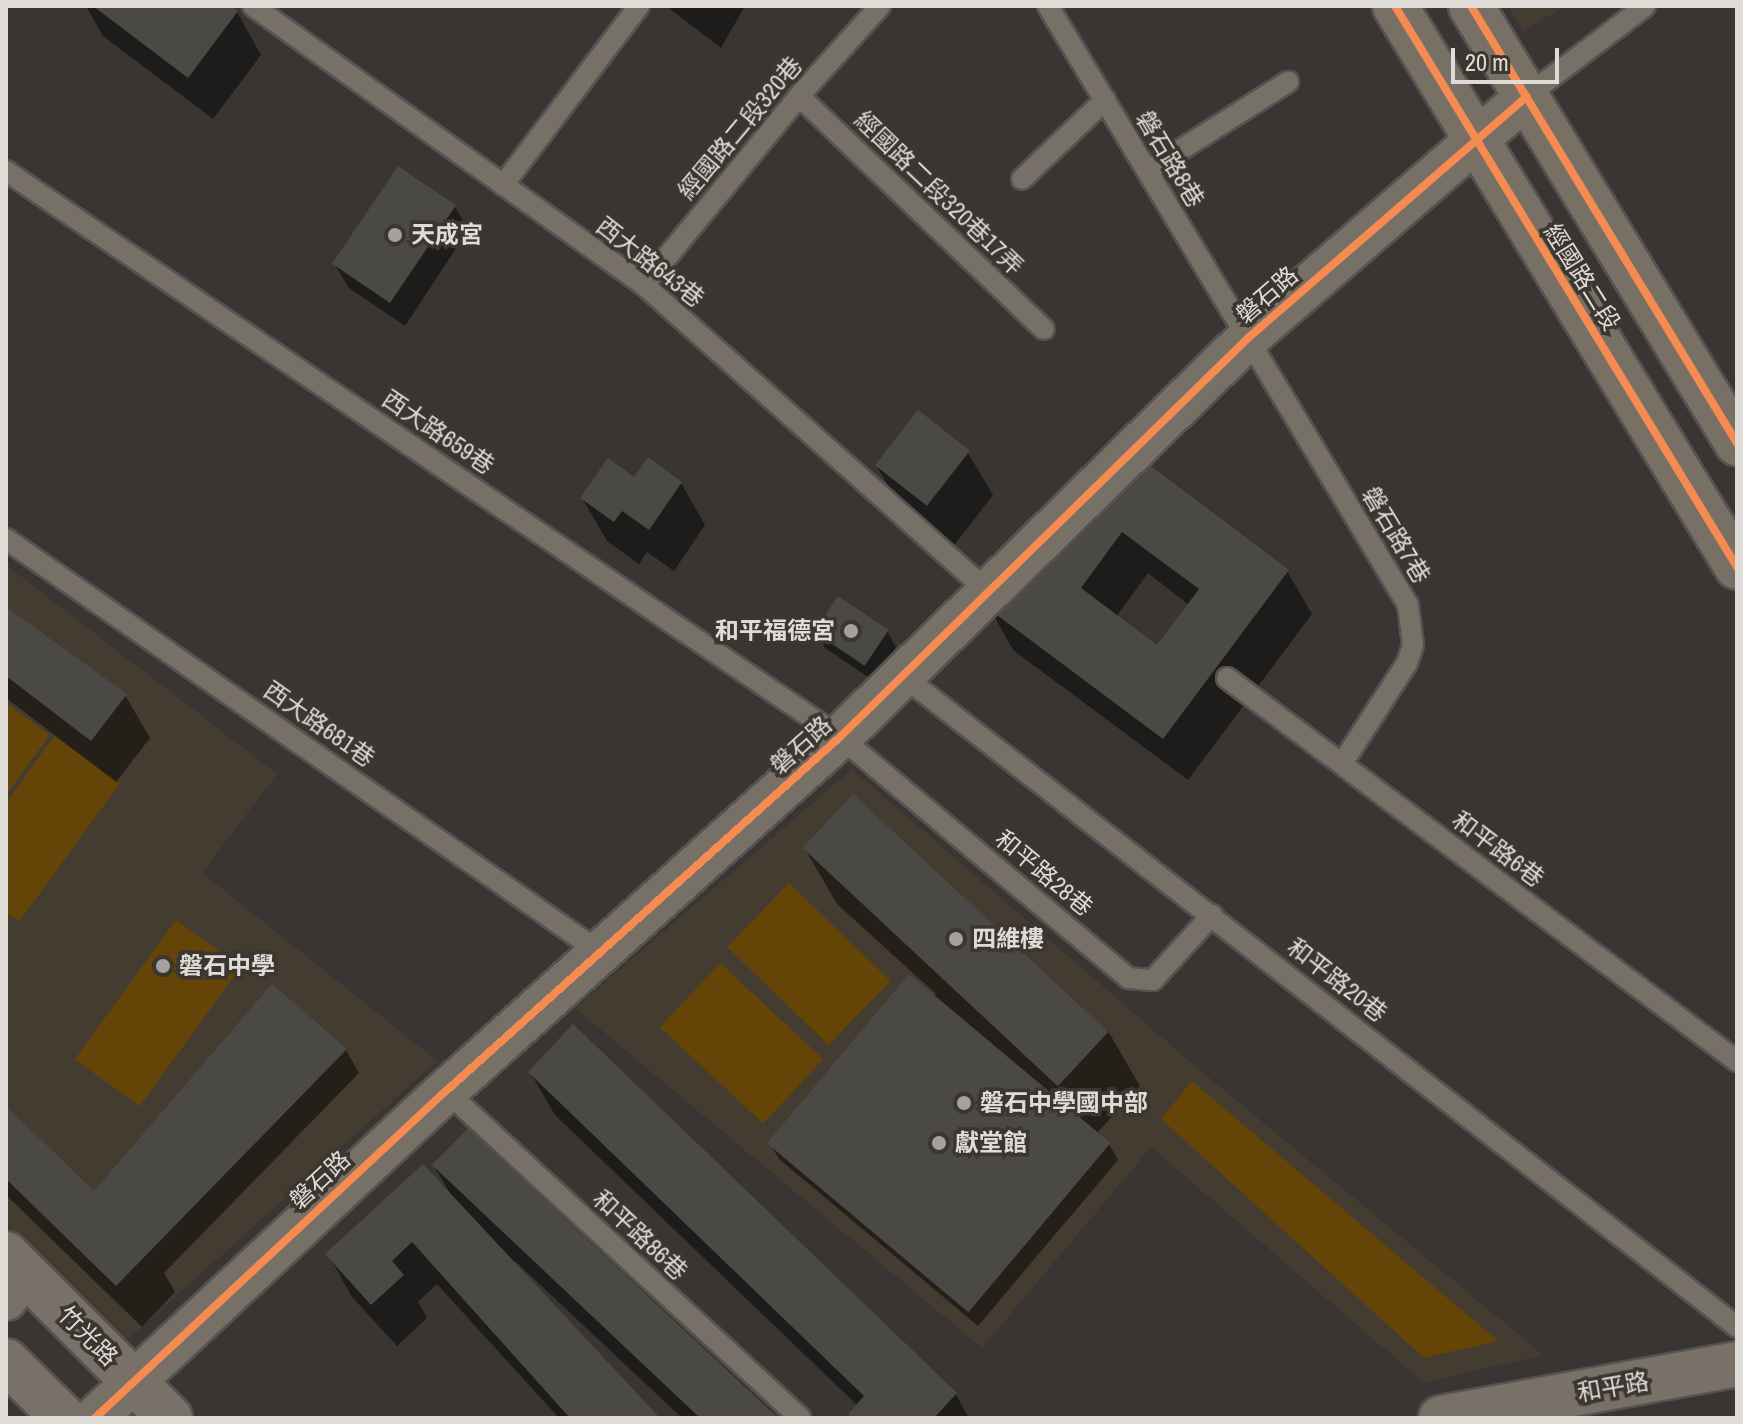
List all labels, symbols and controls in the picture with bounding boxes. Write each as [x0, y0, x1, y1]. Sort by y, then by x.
scale bar [1455, 32, 1563, 82]
text: 20 m [1465, 46, 1509, 78]
street label: 經國路二段320巷 [672, 51, 808, 205]
street label: 經國路二段320巷17弄 [849, 105, 1029, 281]
street label: 磐石路8巷 [1130, 106, 1210, 212]
street label: 西大路643巷 [590, 211, 710, 313]
street label: 經國路二段 [1538, 218, 1626, 336]
place label: 天成宮 [411, 221, 483, 249]
marker: 天成宮 [386, 226, 404, 244]
street label: 磐石路 [1230, 261, 1304, 329]
street label: 西大路659巷 [377, 384, 499, 480]
street label: 磐石路7巷 [1356, 482, 1436, 588]
place label: 和平福德宮 [715, 617, 835, 645]
marker: 和平福德宮 [842, 622, 860, 640]
street label: 西大路681巷 [258, 675, 380, 773]
street label: 磐石路 [765, 710, 837, 780]
street label: 和平路6巷 [1447, 805, 1549, 893]
street label: 和平路28巷 [990, 824, 1098, 922]
place label: 四維樓 [972, 925, 1044, 953]
marker: 四維樓 [947, 930, 965, 948]
street label: 和平路20巷 [1282, 932, 1392, 1028]
place label: 磐石中學 [179, 952, 275, 980]
marker: 磐石中學 [154, 957, 172, 975]
place label: 磐石中學國中部 [980, 1089, 1148, 1117]
marker: 磐石中學國中部 [955, 1094, 973, 1112]
place label: 獻堂館 [955, 1129, 1027, 1157]
marker: 獻堂館 [930, 1134, 948, 1152]
street label: 磐石路 [284, 1145, 356, 1215]
street label: 和平路86巷 [587, 1184, 693, 1286]
street label: 竹光路 [52, 1300, 124, 1372]
street label: 和平路 [1575, 1367, 1651, 1407]

